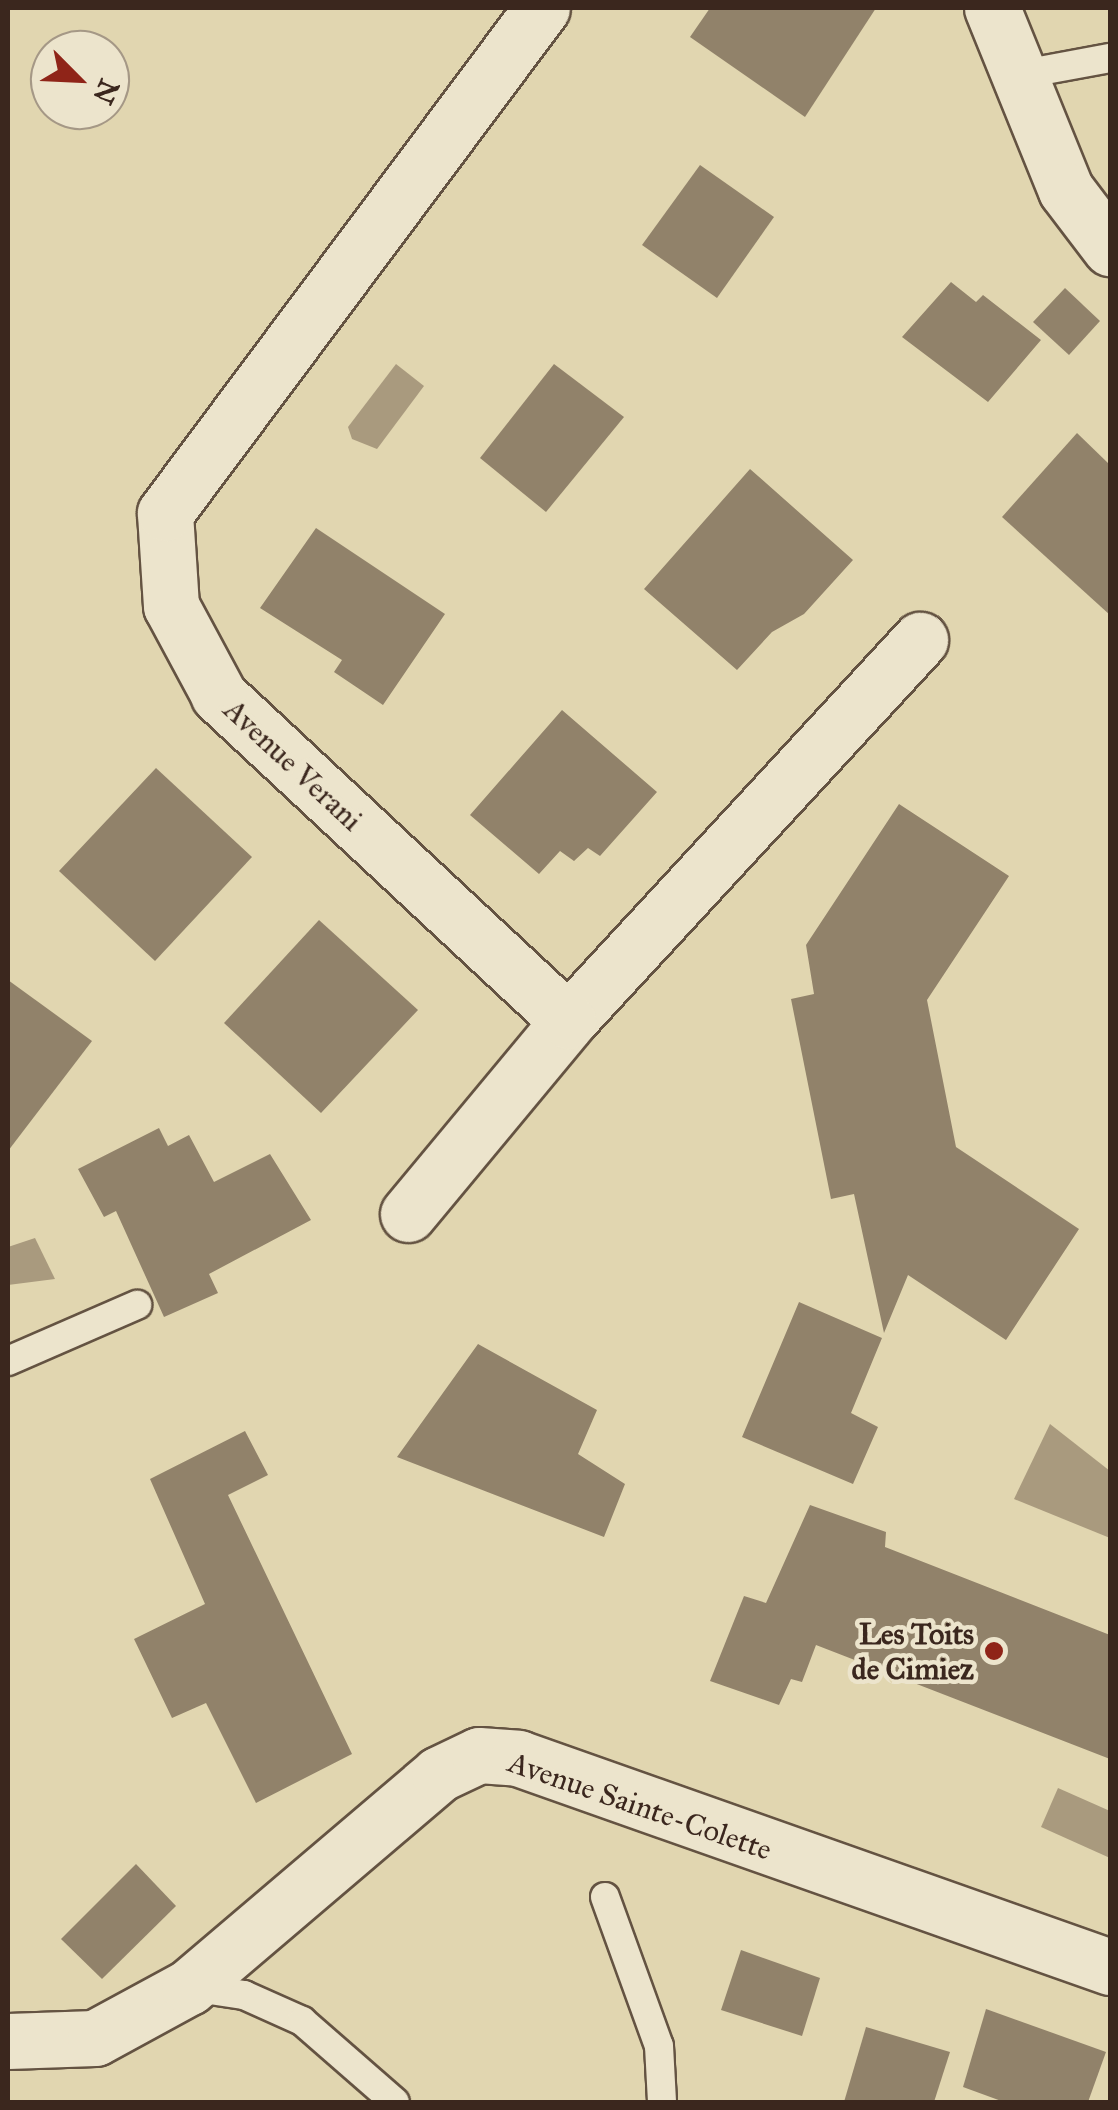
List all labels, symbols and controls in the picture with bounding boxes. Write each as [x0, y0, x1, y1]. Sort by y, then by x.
north arrow [30, 30, 130, 130]
text: N [85, 74, 127, 110]
street label: Avenue Verani [216, 692, 370, 838]
place label: Les Toits de Cimiez [852, 1616, 974, 1686]
marker: Les Toits de Cimiez [983, 1640, 1005, 1662]
street label: Avenue Sainte-Colette [504, 1744, 776, 1868]

